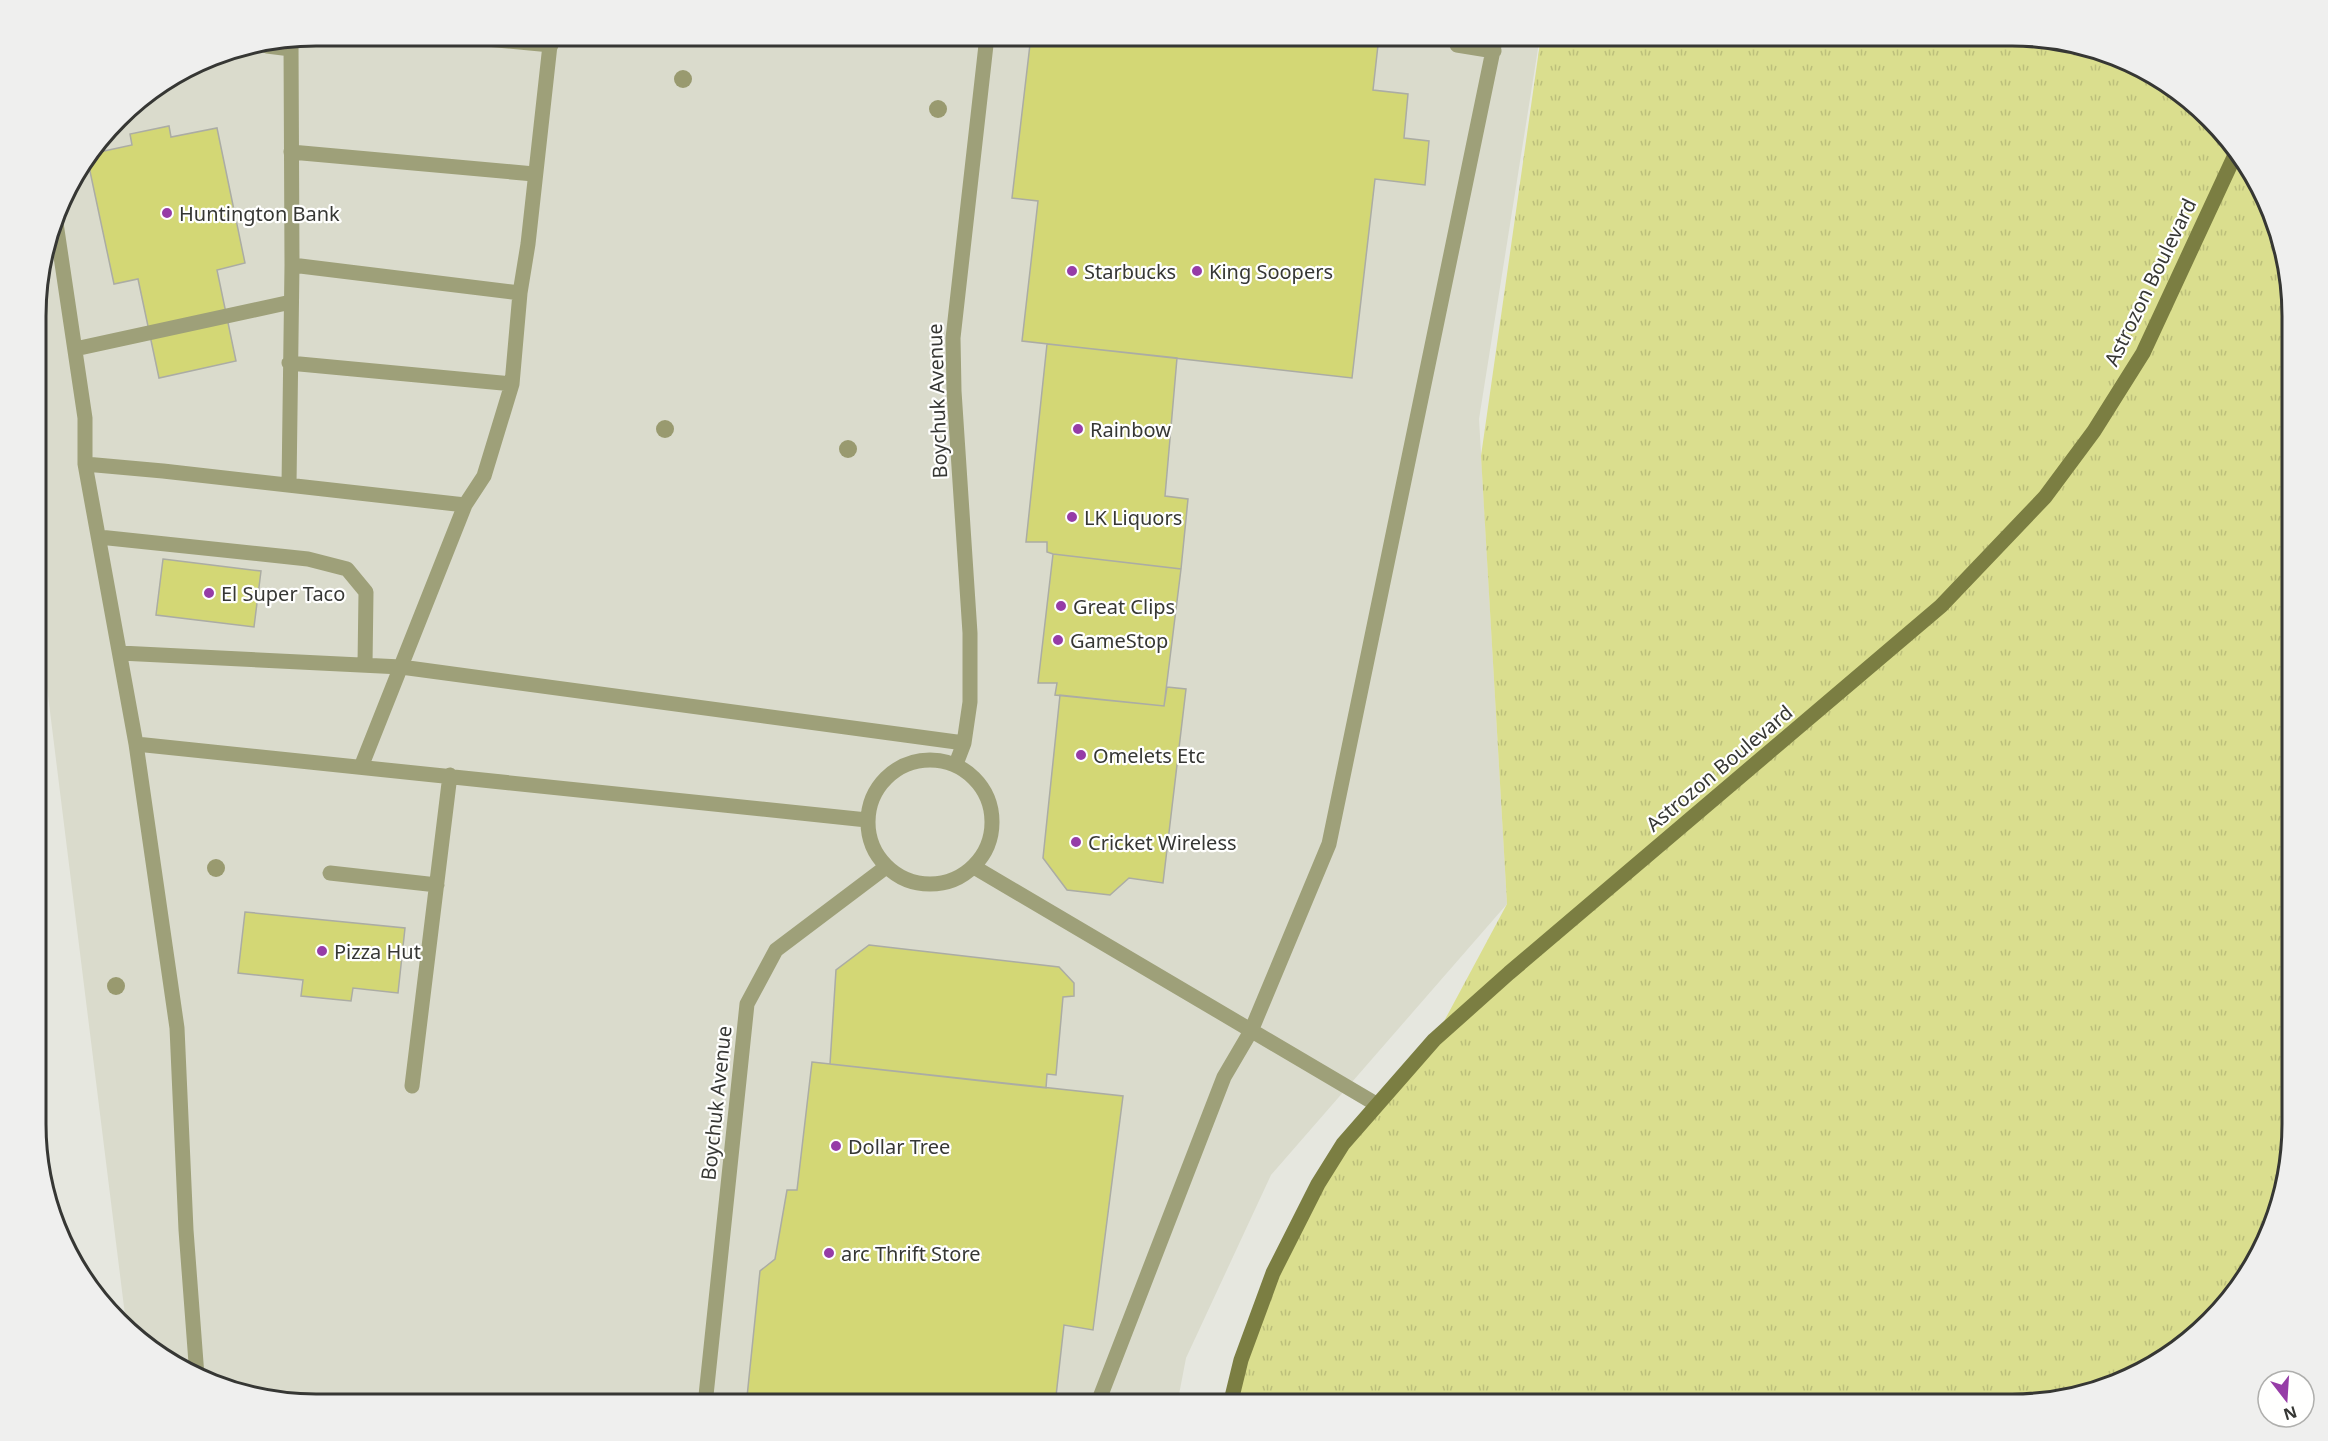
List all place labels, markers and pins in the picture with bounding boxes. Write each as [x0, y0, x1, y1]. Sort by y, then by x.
place label: Huntington Bank [179, 200, 340, 227]
marker: Huntington Bank [160, 206, 174, 220]
place label: Starbucks [1084, 258, 1176, 285]
place label: King Soopers [1209, 258, 1333, 285]
marker: Starbucks [1065, 264, 1079, 278]
marker: King Soopers [1190, 264, 1204, 278]
place label: Rainbow [1090, 416, 1171, 443]
marker: Rainbow [1071, 422, 1085, 436]
place label: LK Liquors [1084, 504, 1182, 531]
marker: LK Liquors [1065, 510, 1079, 524]
place label: El Super Taco [221, 580, 345, 607]
marker: El Super Taco [202, 586, 216, 600]
place label: Great Clips [1073, 593, 1175, 620]
marker: Great Clips [1054, 599, 1068, 613]
place label: GameStop [1070, 627, 1168, 654]
marker: GameStop [1051, 633, 1065, 647]
place label: Omelets Etc [1093, 742, 1205, 769]
marker: Omelets Etc [1074, 748, 1088, 762]
place label: Cricket Wireless [1088, 829, 1237, 856]
marker: Cricket Wireless [1069, 835, 1083, 849]
place label: Pizza Hut [334, 938, 421, 965]
marker: Pizza Hut [315, 944, 329, 958]
place label: Dollar Tree [848, 1133, 950, 1160]
marker: Dollar Tree [829, 1139, 843, 1153]
place label: arc Thrift Store [841, 1240, 981, 1267]
marker: arc Thrift Store [822, 1246, 836, 1260]

